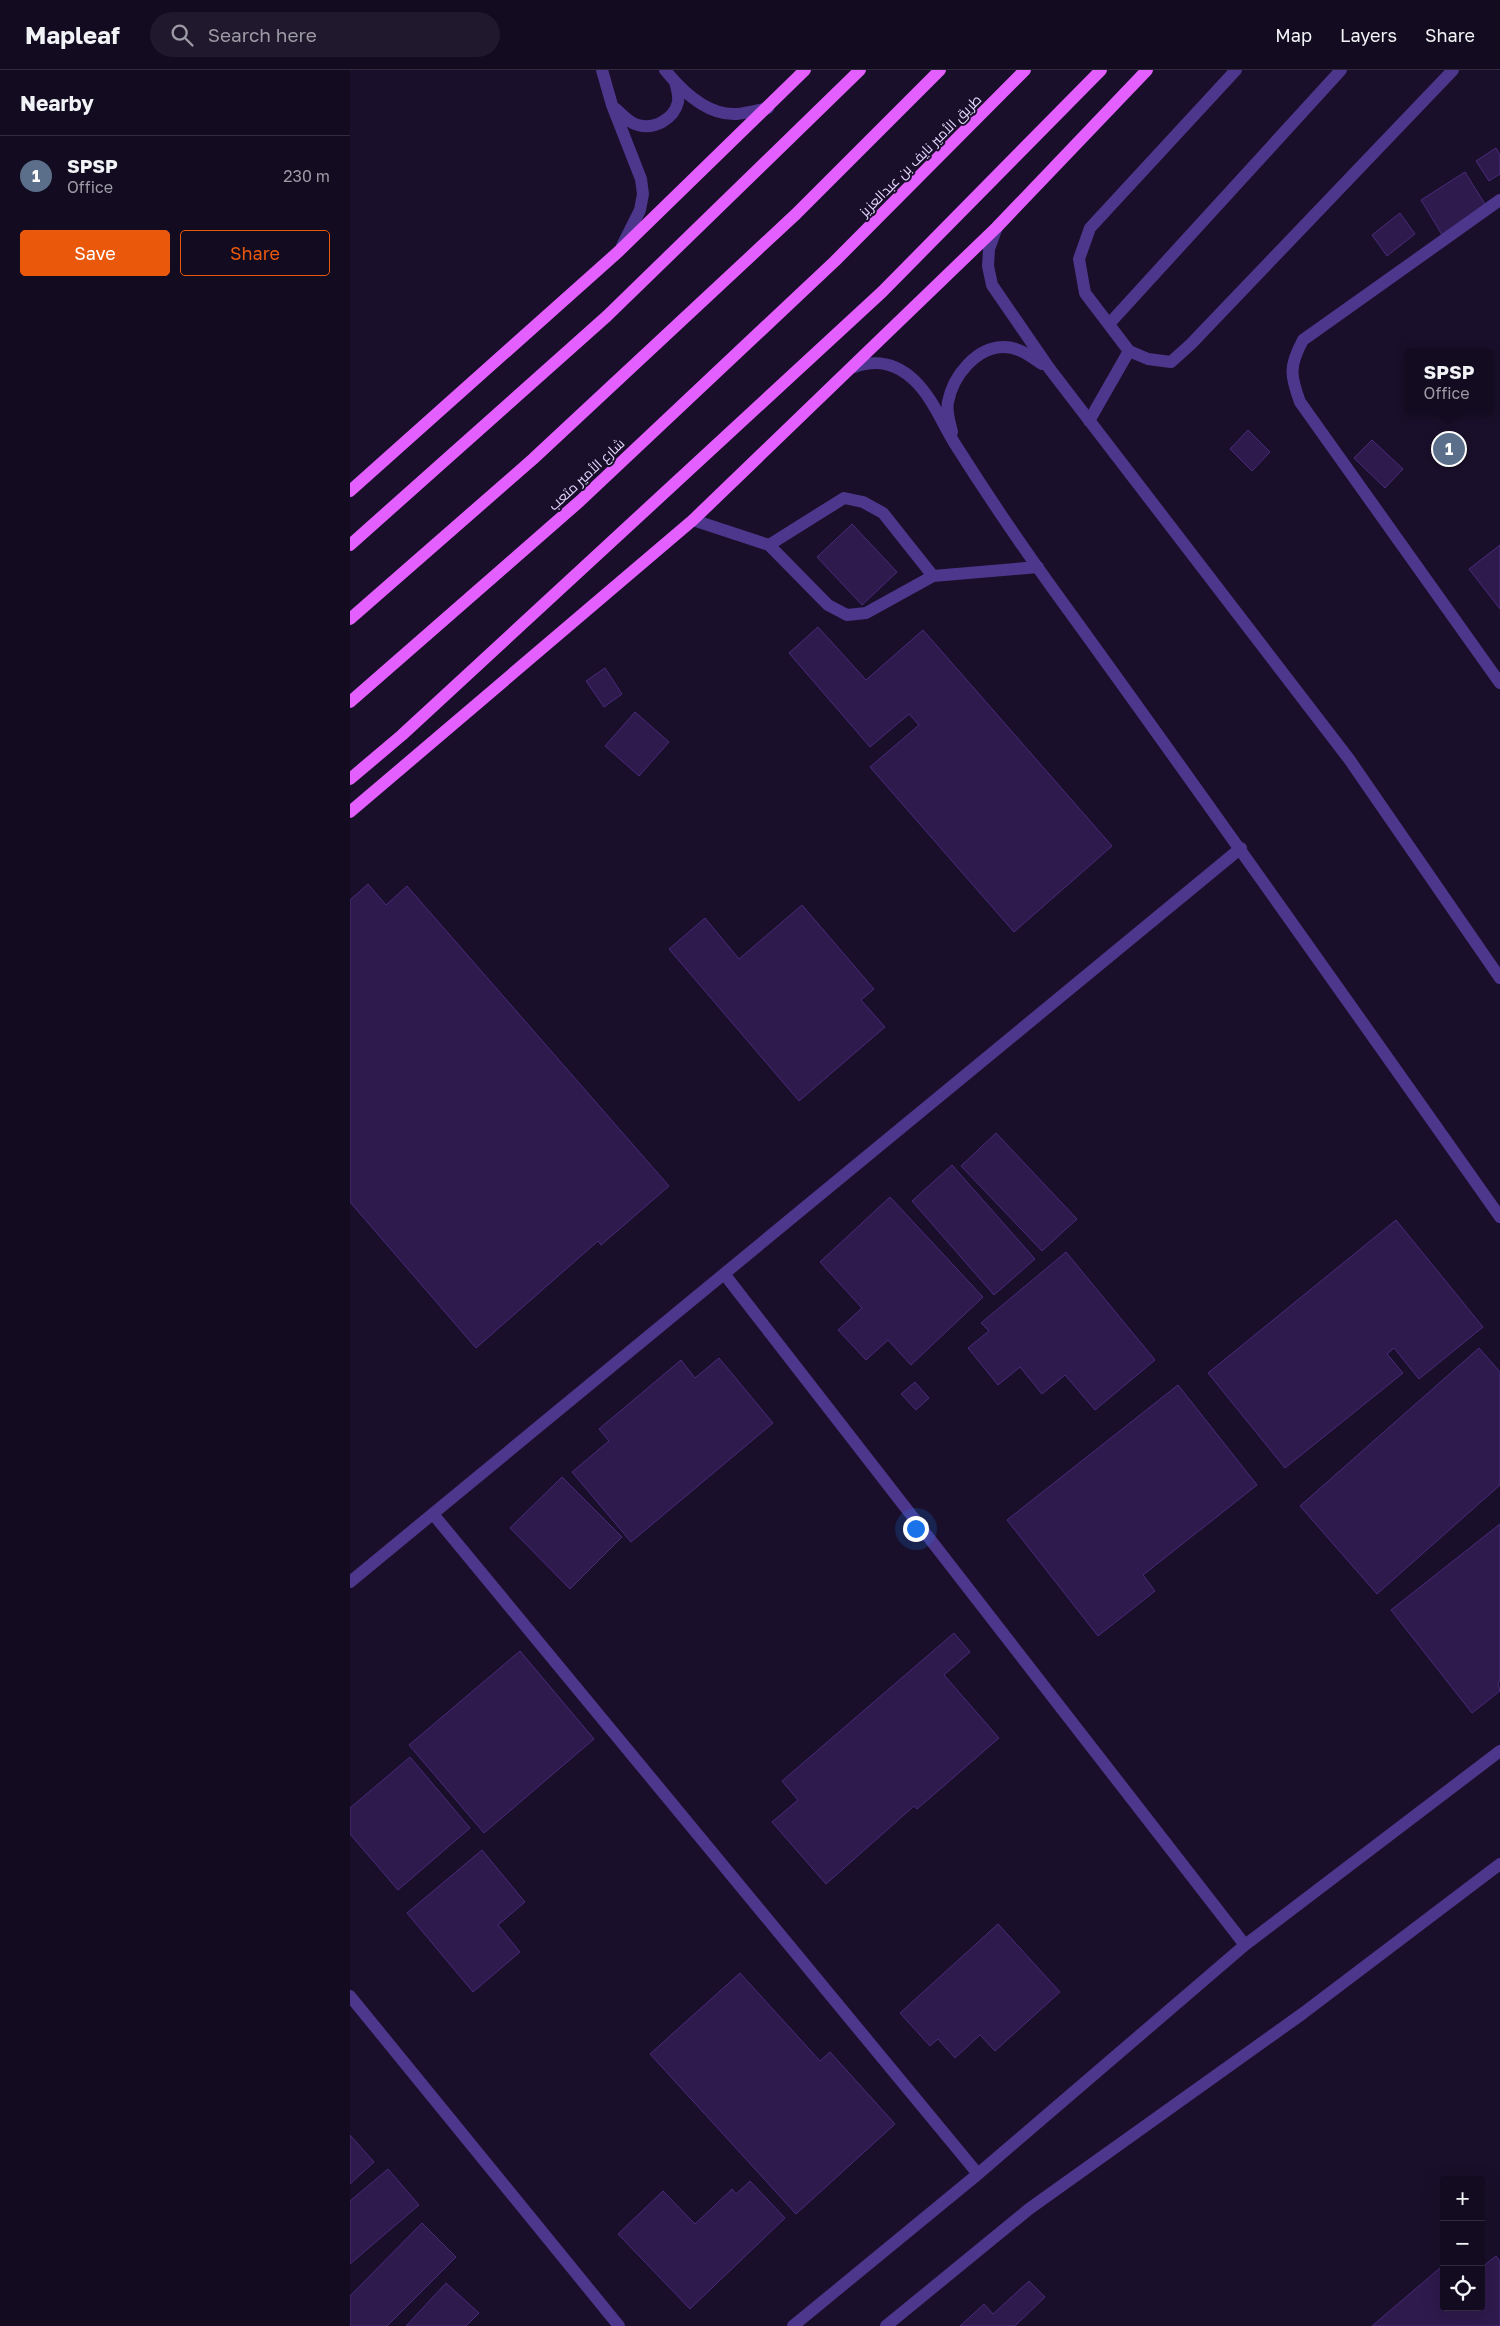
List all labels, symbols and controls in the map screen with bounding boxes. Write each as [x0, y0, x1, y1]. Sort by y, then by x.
search box [150, 12, 500, 57]
text: Mapleaf [25, 20, 120, 49]
icon: search [168, 21, 196, 49]
text: Search here [208, 23, 317, 46]
text: Map [1275, 24, 1312, 46]
text: Layers [1340, 24, 1397, 46]
text: Share [1425, 24, 1475, 46]
text: Nearby [20, 90, 94, 116]
street label: طريق الأمير نايف بن عبدالعزيز [855, 90, 985, 221]
text: SPSP [67, 154, 118, 177]
text: 1 [32, 166, 40, 186]
text: 230 m [283, 166, 330, 186]
text: Office [67, 177, 113, 197]
button: Save [20, 230, 170, 276]
button: Share [180, 230, 330, 276]
popup [1405, 349, 1493, 414]
text: SPSP [1424, 360, 1474, 383]
text: Office [1424, 383, 1470, 403]
pin: 1 [1433, 430, 1465, 468]
street label: شارع الأمير متعب [544, 434, 628, 514]
your location [903, 1516, 929, 1542]
map controls [1440, 2176, 1485, 2311]
button: + [1440, 2176, 1485, 2221]
button: − [1440, 2221, 1485, 2266]
button: locate [1440, 2266, 1485, 2311]

